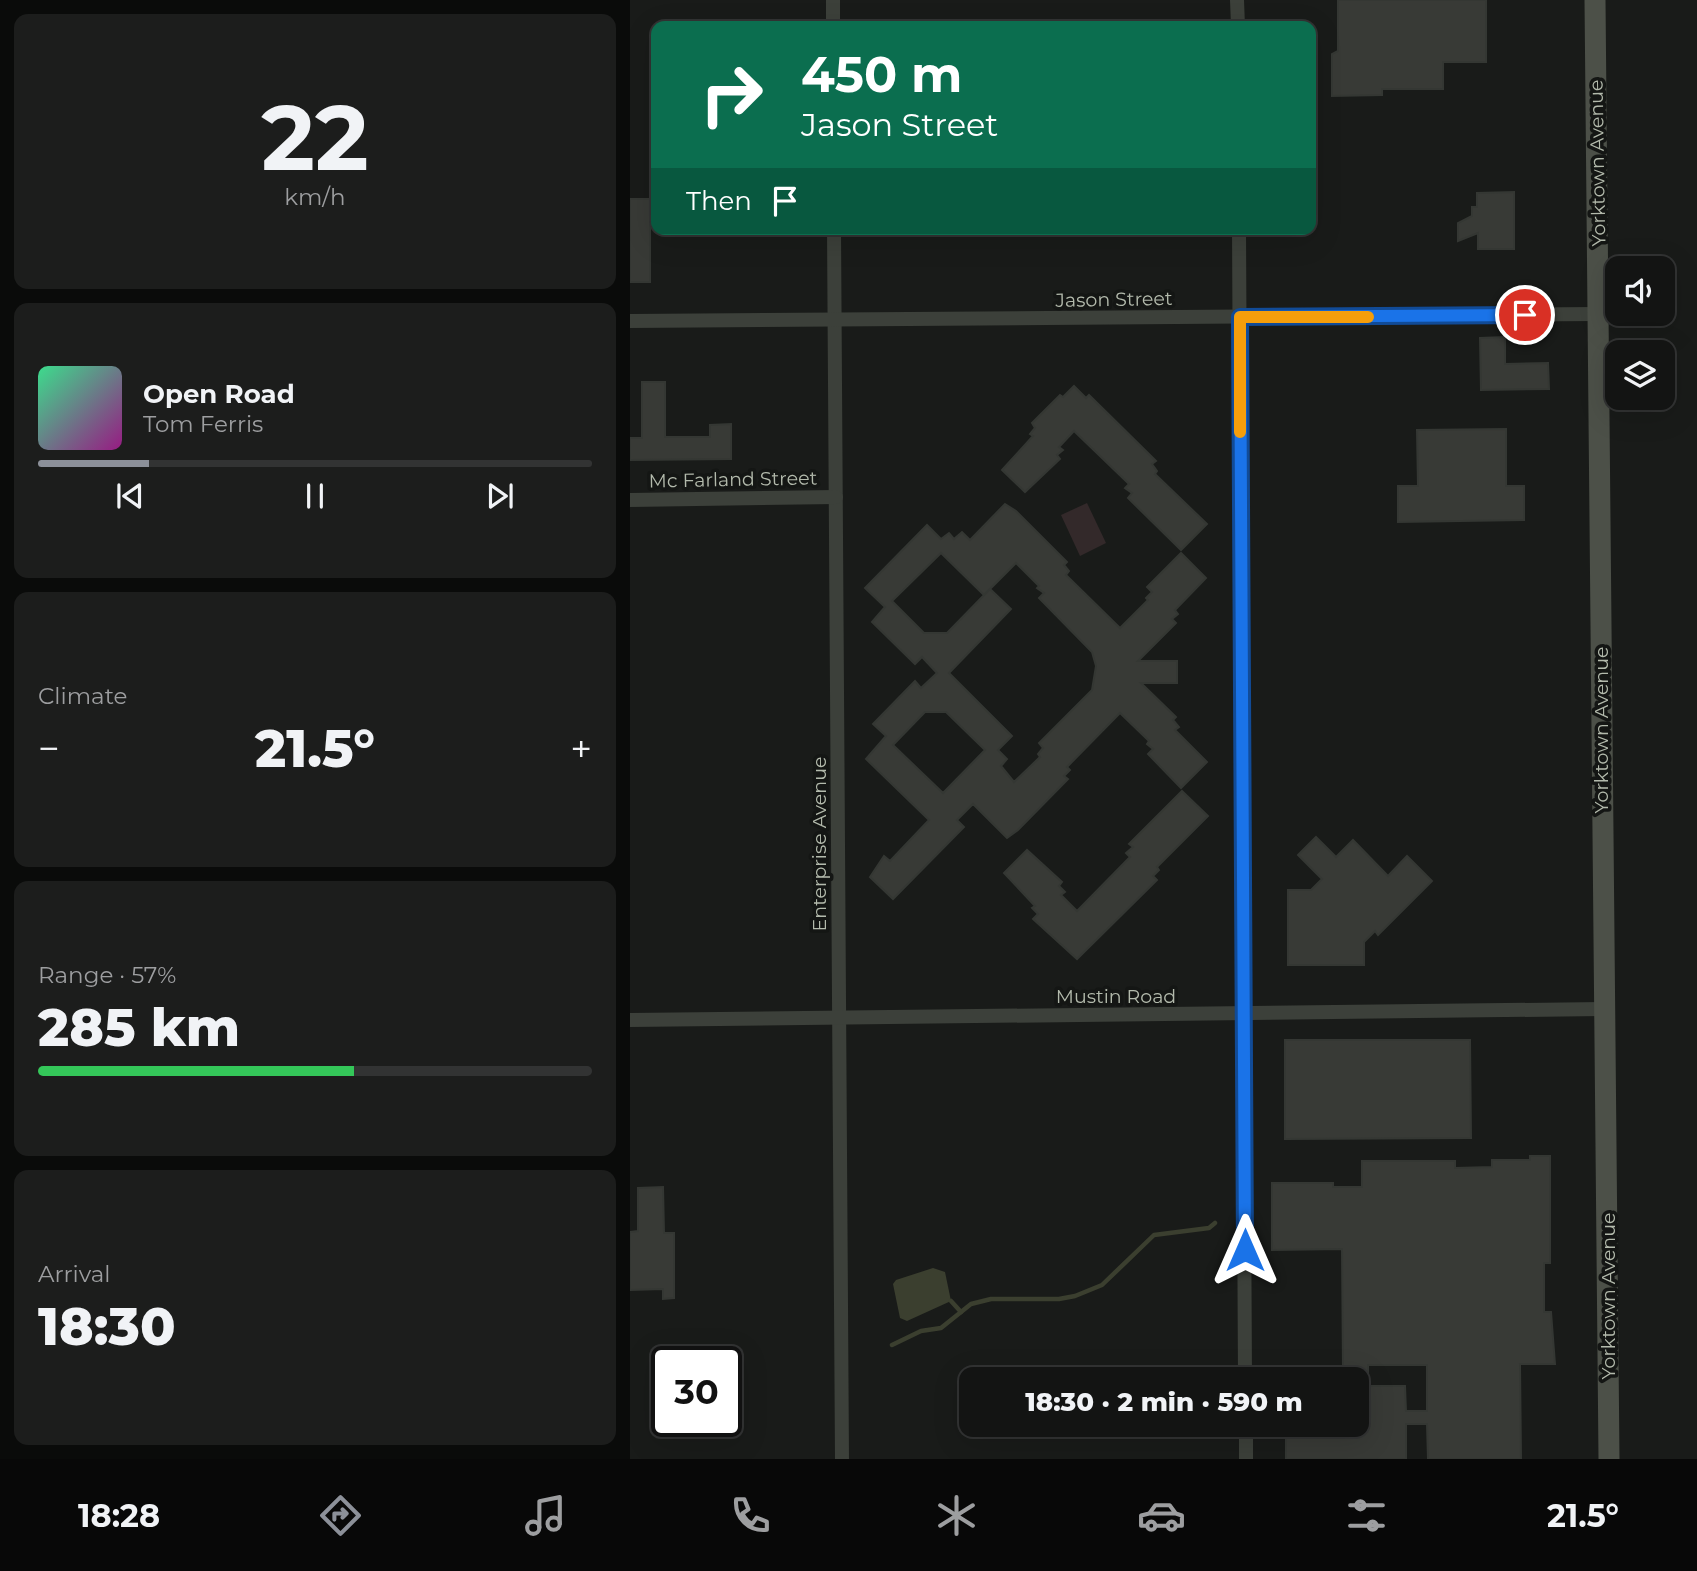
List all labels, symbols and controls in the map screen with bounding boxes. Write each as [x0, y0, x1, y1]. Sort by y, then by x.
text: 450 m [801, 45, 962, 104]
icon: right [686, 49, 777, 140]
street label: Yorktown Avenue [1585, 79, 1610, 247]
text: 22 [261, 82, 369, 193]
text: Jason Street [801, 105, 998, 144]
icon: arrive [766, 182, 804, 220]
text: km/h [284, 183, 346, 211]
text: Then [686, 185, 752, 217]
map controls [1605, 256, 1675, 410]
button: sound [1605, 256, 1675, 326]
pin [1495, 285, 1555, 345]
street label: Jason Street [1054, 287, 1173, 312]
icon: arrive [1506, 296, 1544, 334]
button: layers [1605, 340, 1675, 410]
text: Open Road [143, 378, 295, 410]
text: Tom Ferris [143, 410, 263, 438]
street label: Mc Farland Street [649, 467, 818, 492]
icon: previous [111, 477, 149, 515]
icon: pause [296, 477, 334, 515]
icon: next [481, 477, 519, 515]
street label: Yorktown Avenue [1590, 647, 1613, 813]
text: Climate [38, 682, 127, 710]
text: 21.5° [255, 717, 375, 780]
text: − [38, 725, 60, 772]
text: + [570, 725, 592, 772]
street label: Enterprise Avenue [808, 757, 831, 931]
text: Range · 57% [38, 961, 176, 989]
street label: Mustin Road [1056, 985, 1176, 1008]
text: 285 km [38, 996, 240, 1059]
position arrow [1208, 1213, 1282, 1287]
street label: Yorktown Avenue [1597, 1213, 1620, 1379]
text: Arrival [38, 1260, 111, 1288]
text: 18:30 [38, 1295, 176, 1358]
speed limit sign: 30 [651, 1346, 742, 1437]
text: 18:30 · 2 min · 590 m [1025, 1386, 1303, 1418]
icon: directions [316, 1491, 365, 1540]
icon: music [521, 1491, 570, 1540]
icon: phone [726, 1491, 775, 1540]
icon: climate [932, 1491, 981, 1540]
icon: car [1137, 1491, 1186, 1540]
icon: filters [1342, 1491, 1391, 1540]
text: 18:28 [78, 1496, 160, 1535]
text: 21.5° [1547, 1496, 1619, 1535]

